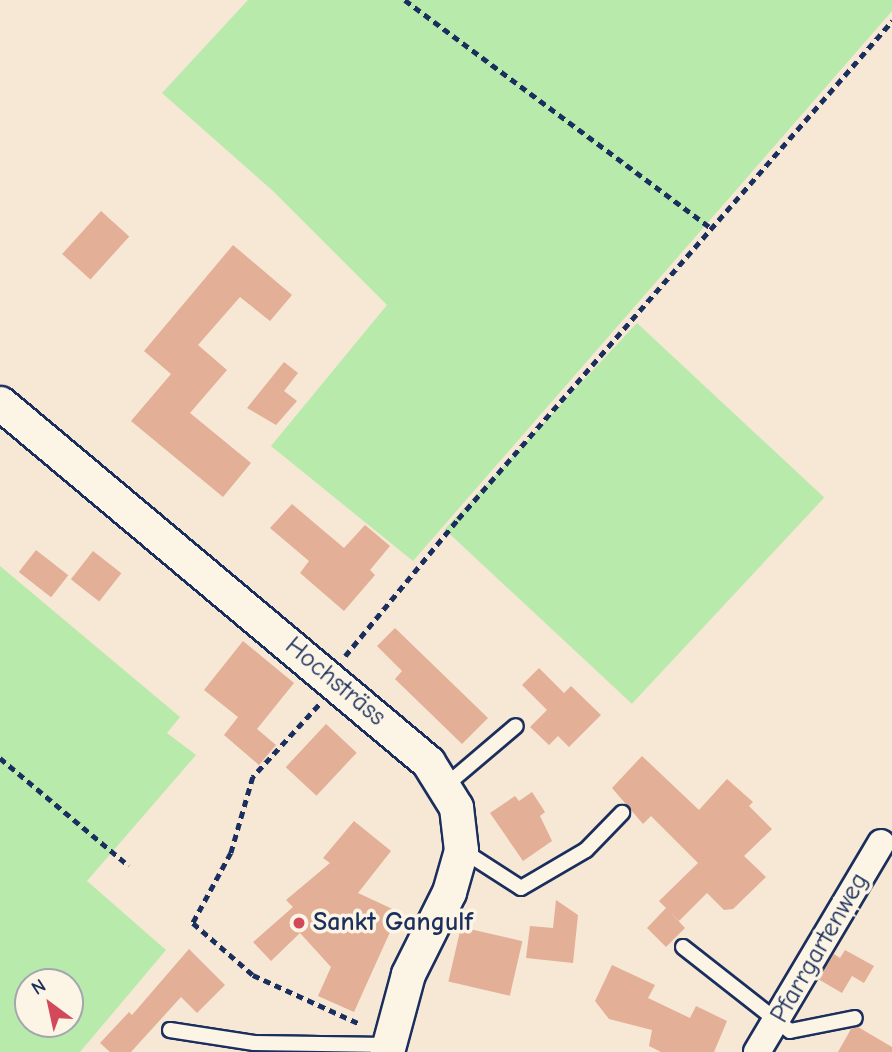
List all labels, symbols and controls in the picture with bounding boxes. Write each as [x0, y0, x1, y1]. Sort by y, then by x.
street label: Hochsträss [278, 631, 392, 733]
street label: Pfarrgartenweg [764, 867, 876, 1029]
place label: Sankt Gangulf [313, 907, 473, 939]
marker: Sankt Gangulf [291, 915, 307, 931]
north arrow [14, 968, 84, 1038]
text: N [27, 974, 50, 1000]

